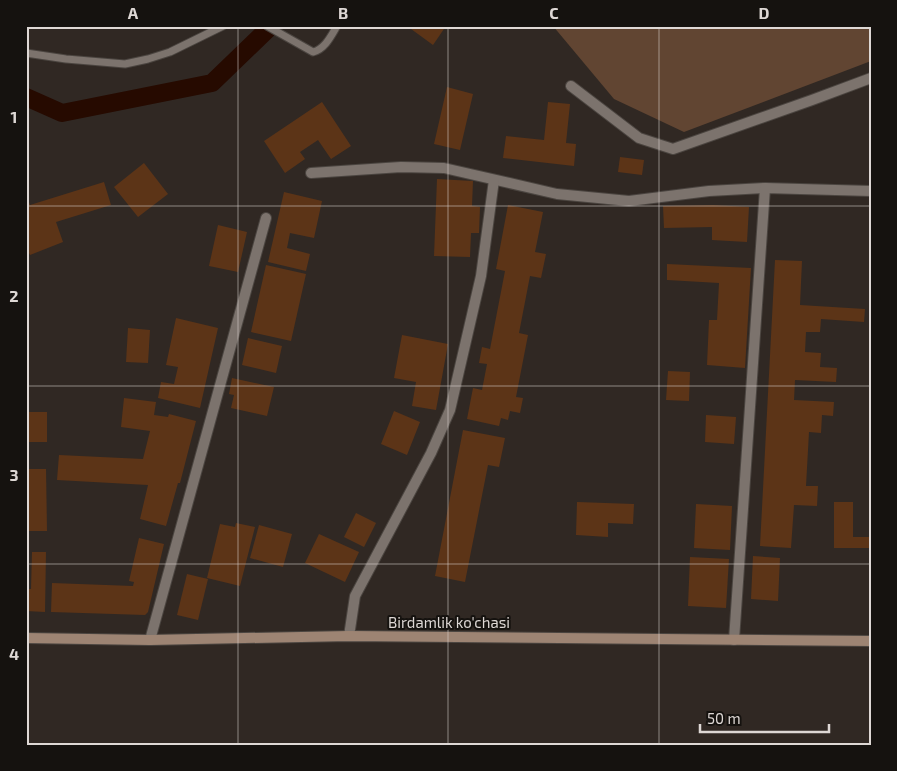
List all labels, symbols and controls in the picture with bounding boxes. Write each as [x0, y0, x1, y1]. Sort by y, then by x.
text: A [128, 3, 139, 22]
text: B [338, 3, 348, 22]
text: C [549, 3, 559, 22]
text: D [759, 3, 770, 22]
text: 1 [11, 107, 17, 126]
text: 2 [9, 286, 19, 305]
text: 3 [9, 465, 19, 484]
street label: Birdamlik ko'chasi [388, 613, 510, 631]
text: 4 [9, 644, 19, 663]
scale bar [700, 701, 828, 733]
text: 50 m [707, 709, 741, 727]

